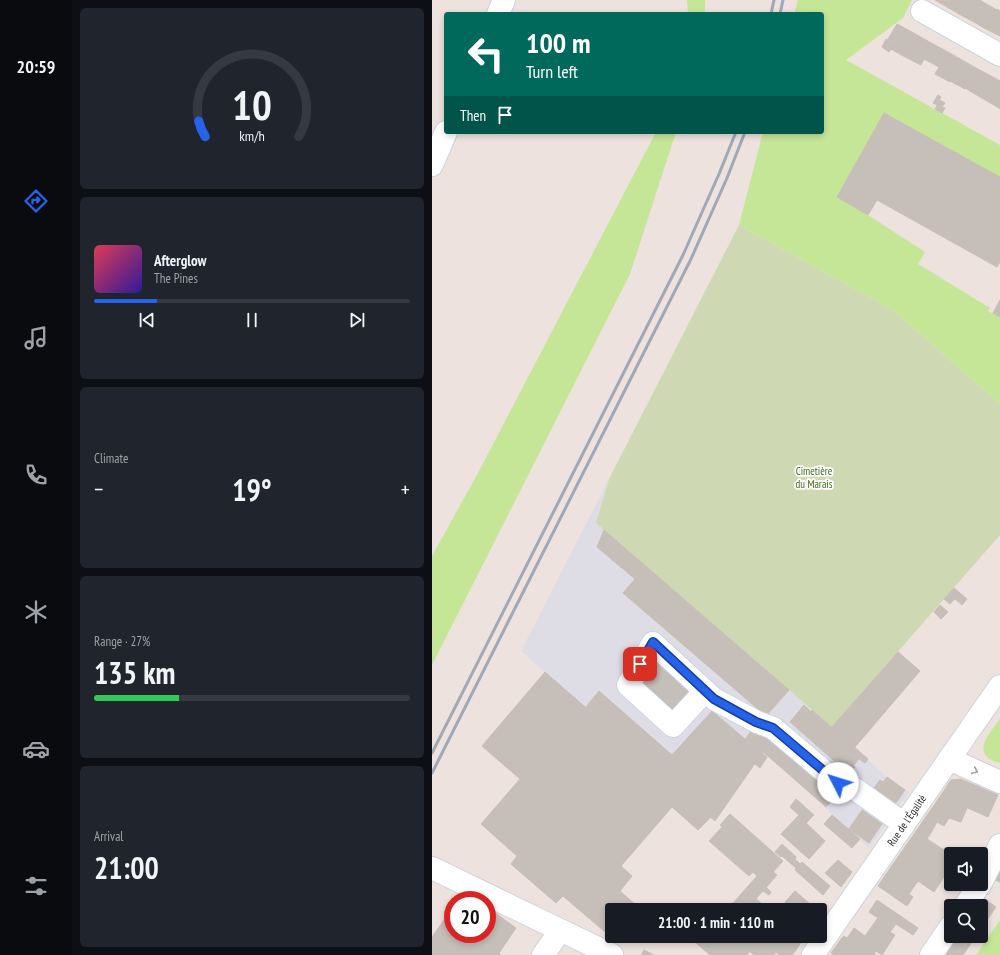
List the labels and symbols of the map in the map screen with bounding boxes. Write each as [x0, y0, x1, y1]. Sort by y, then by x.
park label: Cimetière du Marais [796, 464, 833, 491]
pin [623, 647, 657, 681]
position arrow [817, 762, 859, 804]
one-way arrow [971, 766, 978, 774]
street label: Rue de l'Égalité [884, 792, 930, 849]
speed limit sign: 20 [444, 891, 496, 943]

